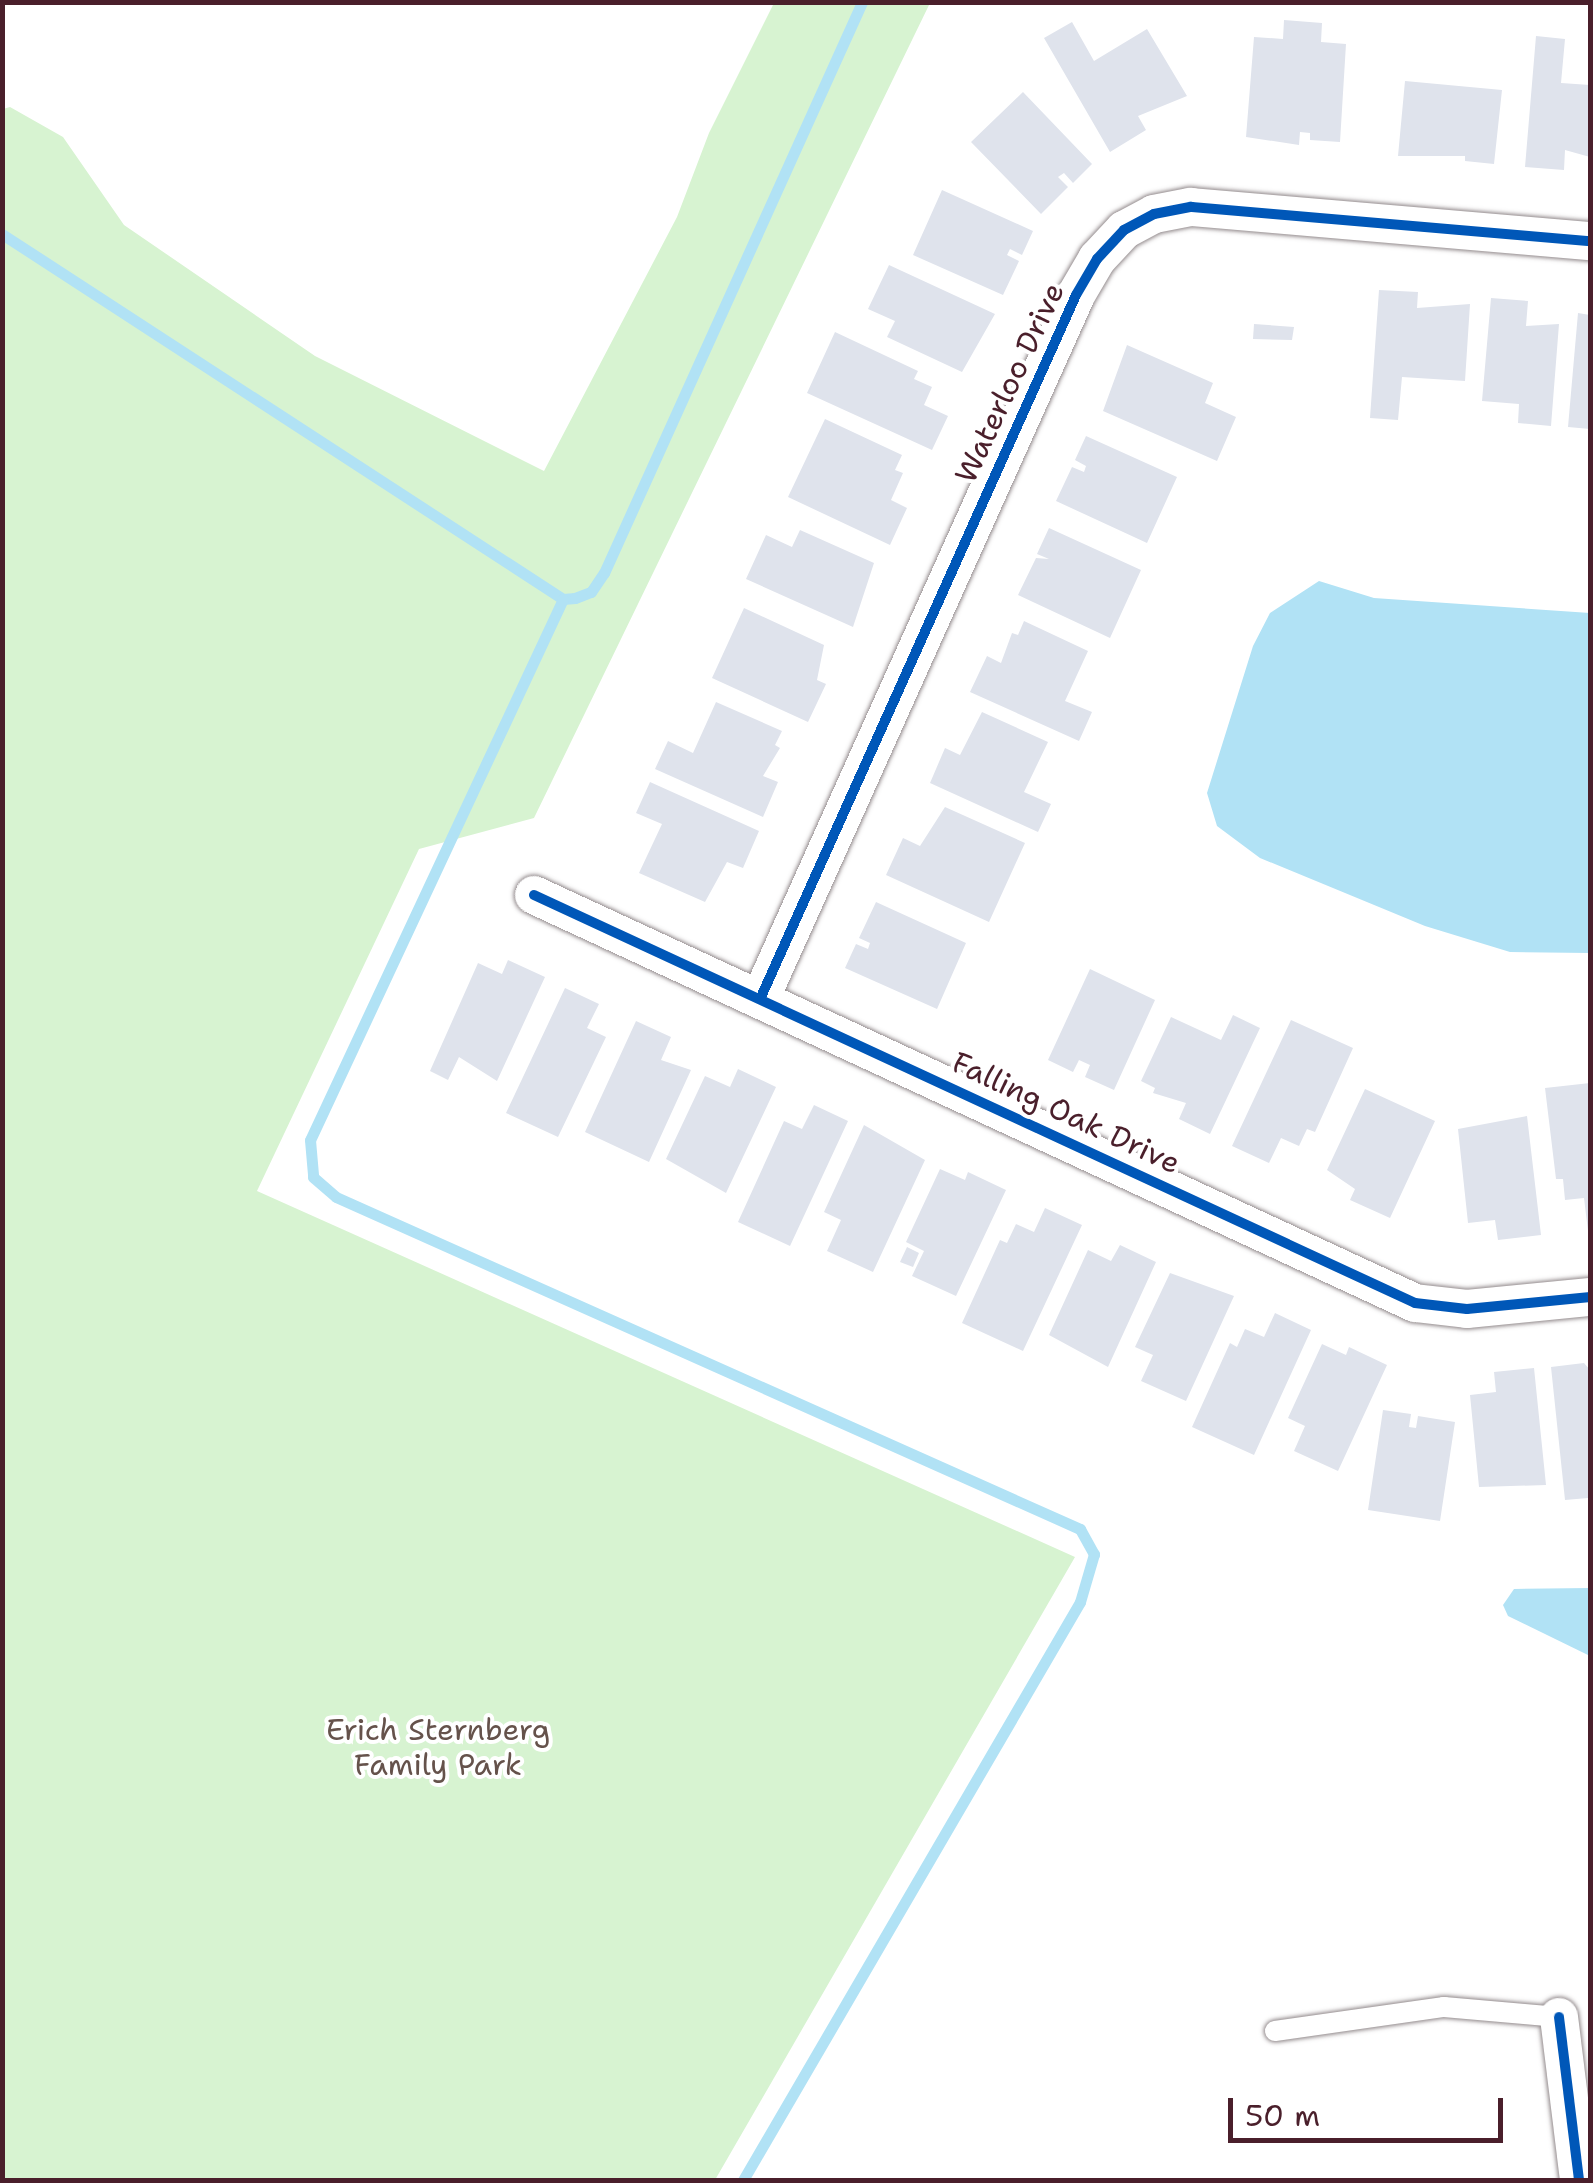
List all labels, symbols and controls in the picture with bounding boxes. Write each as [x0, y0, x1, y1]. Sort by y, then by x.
street label: Waterloo Drive [948, 277, 1072, 489]
street label: Falling Oak Drive [946, 1044, 1186, 1182]
park label: Erich Sternberg Family Park [326, 1712, 550, 1782]
scale bar [1233, 2078, 1508, 2140]
text: 50 m [1245, 2095, 1320, 2136]

